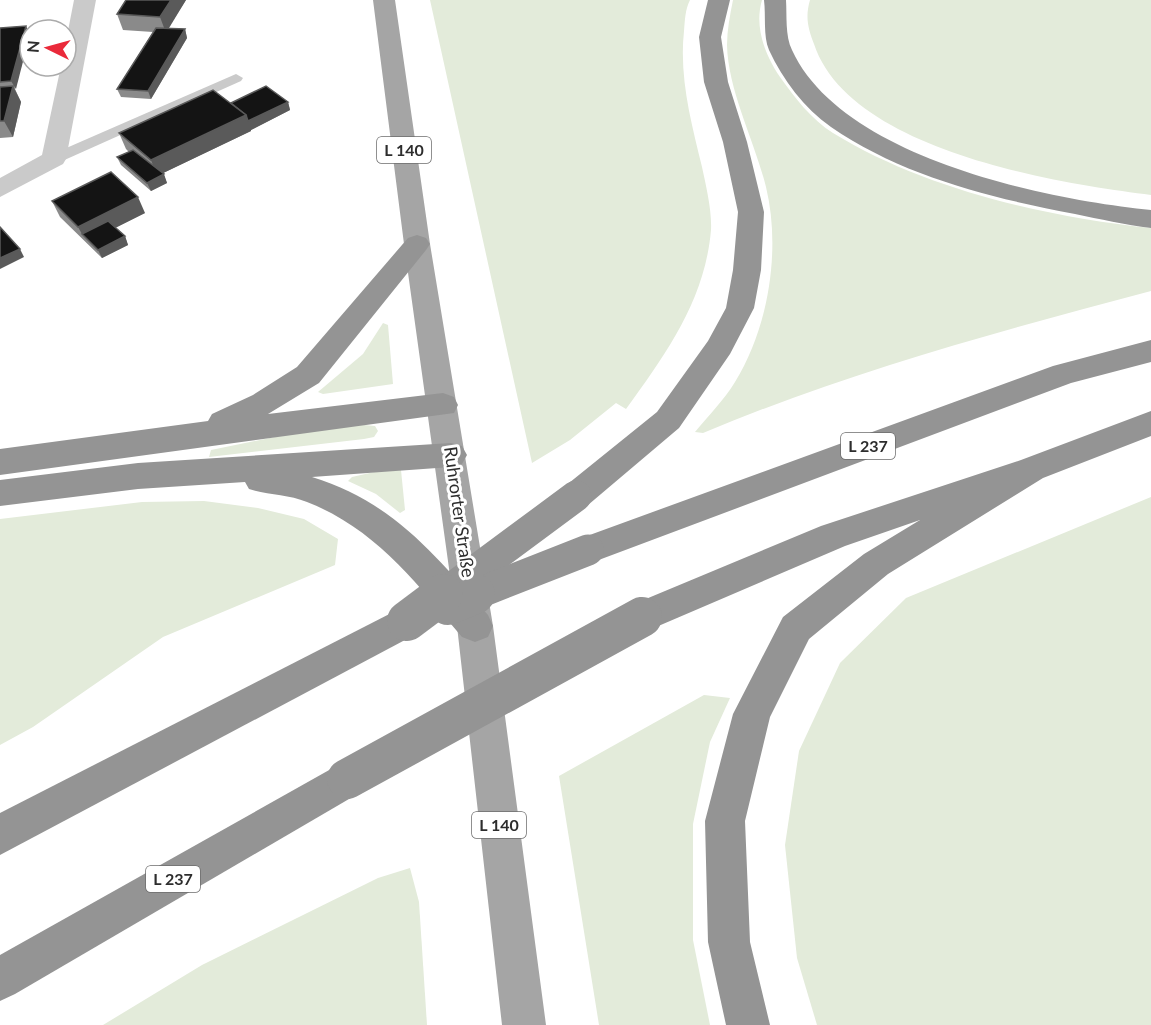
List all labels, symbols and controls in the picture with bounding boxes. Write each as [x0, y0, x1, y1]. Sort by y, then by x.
north arrow [18, 18, 78, 78]
text: N [23, 40, 43, 54]
road number: L 140 [377, 137, 431, 163]
road number: L 237 [841, 433, 895, 459]
street label: Ruhrorter Straße [440, 445, 480, 579]
road number: L 140 [472, 812, 526, 838]
road number: L 237 [146, 866, 200, 892]

